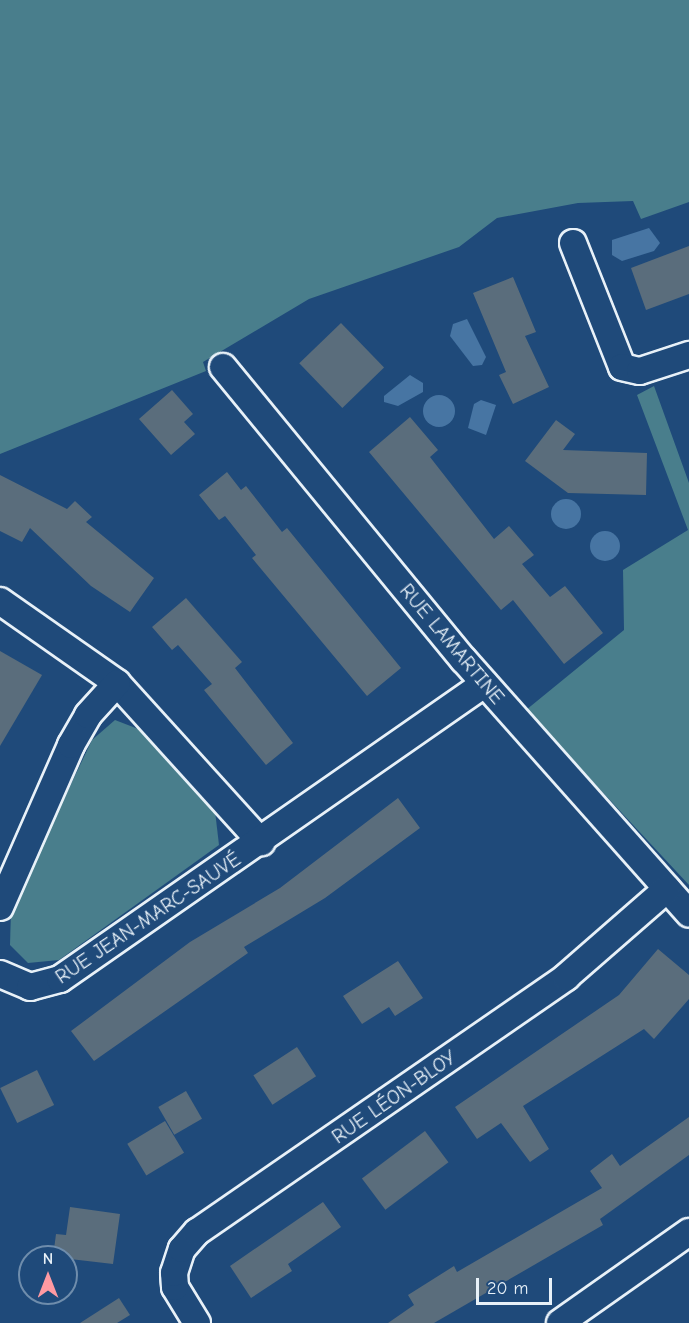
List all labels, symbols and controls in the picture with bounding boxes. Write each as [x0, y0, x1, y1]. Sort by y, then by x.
street label: RUE LAMARTINE [395, 579, 509, 709]
street label: RUE JEAN-MARC-SAUVÉ [51, 847, 245, 989]
street label: RUE LÉON-BLOY [327, 1045, 461, 1149]
north arrow [18, 1245, 78, 1305]
text: N [43, 1250, 53, 1268]
scale bar [479, 1266, 556, 1304]
text: 20 m [487, 1278, 528, 1299]

